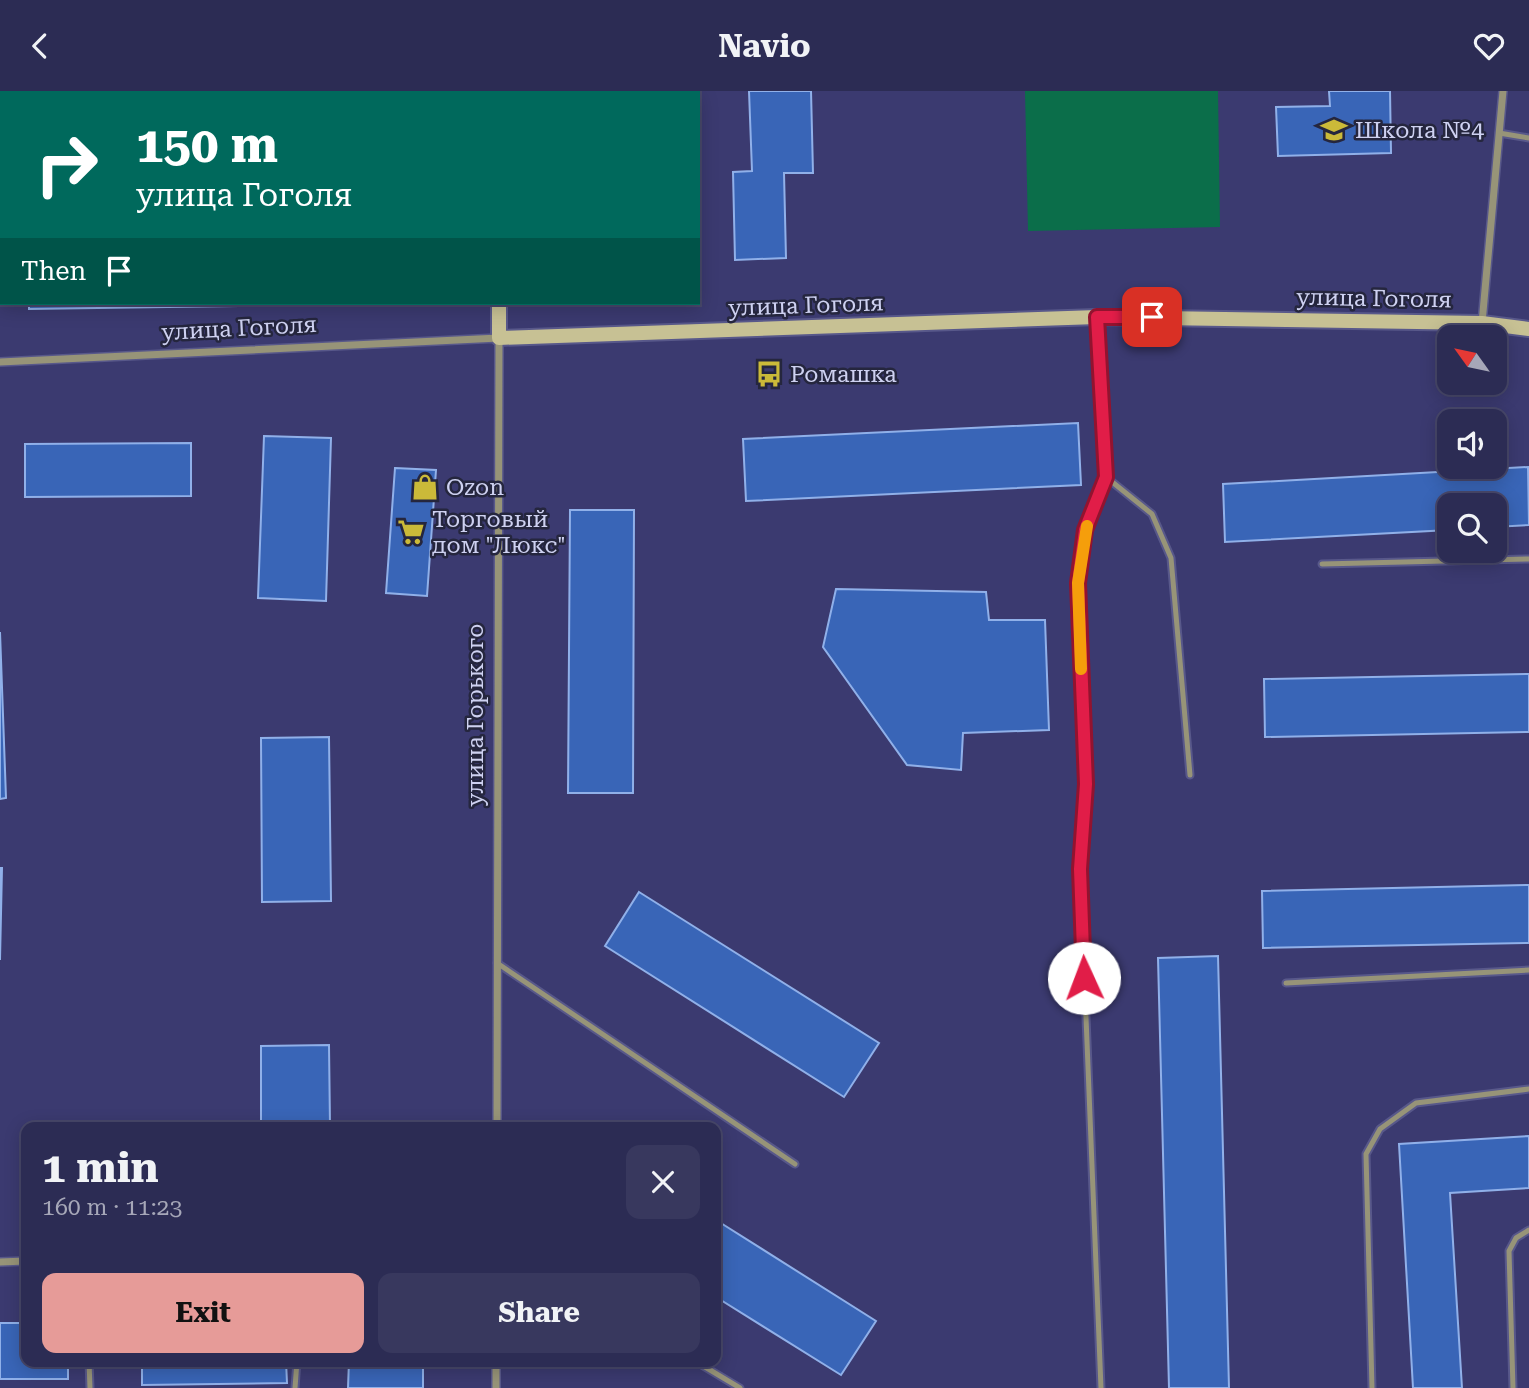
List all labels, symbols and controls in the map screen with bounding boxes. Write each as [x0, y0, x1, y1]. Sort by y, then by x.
icon: back [21, 27, 59, 65]
text: Navio [718, 27, 811, 65]
icon: heart [1470, 27, 1508, 65]
school or university icon: Школа №4 [1319, 115, 1349, 145]
text: 150 m [136, 117, 278, 174]
place label: Школа №4 [1355, 117, 1484, 144]
icon: right [21, 119, 112, 210]
text: улица Гоголя [136, 176, 352, 214]
icon: arrive [100, 252, 138, 290]
text: Then [21, 256, 86, 286]
street label: улица Гоголя [1296, 284, 1452, 313]
pin [1122, 287, 1182, 347]
street label: улица Гоголя [728, 289, 884, 322]
icon: arrive [1133, 298, 1171, 336]
street label: улица Гоголя [161, 311, 317, 346]
north arrow [1437, 325, 1507, 395]
map controls [1437, 325, 1507, 563]
bus stop icon: Ромашка [754, 359, 784, 389]
place label: Ромашка [790, 361, 897, 388]
button: sound [1437, 409, 1507, 479]
shop icon: Ozon [410, 472, 440, 502]
place label: Ozon [446, 474, 504, 501]
button: search [1437, 493, 1507, 563]
place label: Торговый дом "Люкс" [432, 506, 566, 559]
supermarket icon: Торговый дом "Люкс" [396, 517, 426, 547]
street label: улица Горького [462, 624, 489, 806]
position arrow [1047, 941, 1121, 1015]
text: 1 min [42, 1143, 159, 1192]
button: close [626, 1145, 700, 1219]
text: 160 m · 11:23 [42, 1194, 182, 1221]
button: Exit [42, 1273, 364, 1353]
button: Share [378, 1273, 700, 1353]

